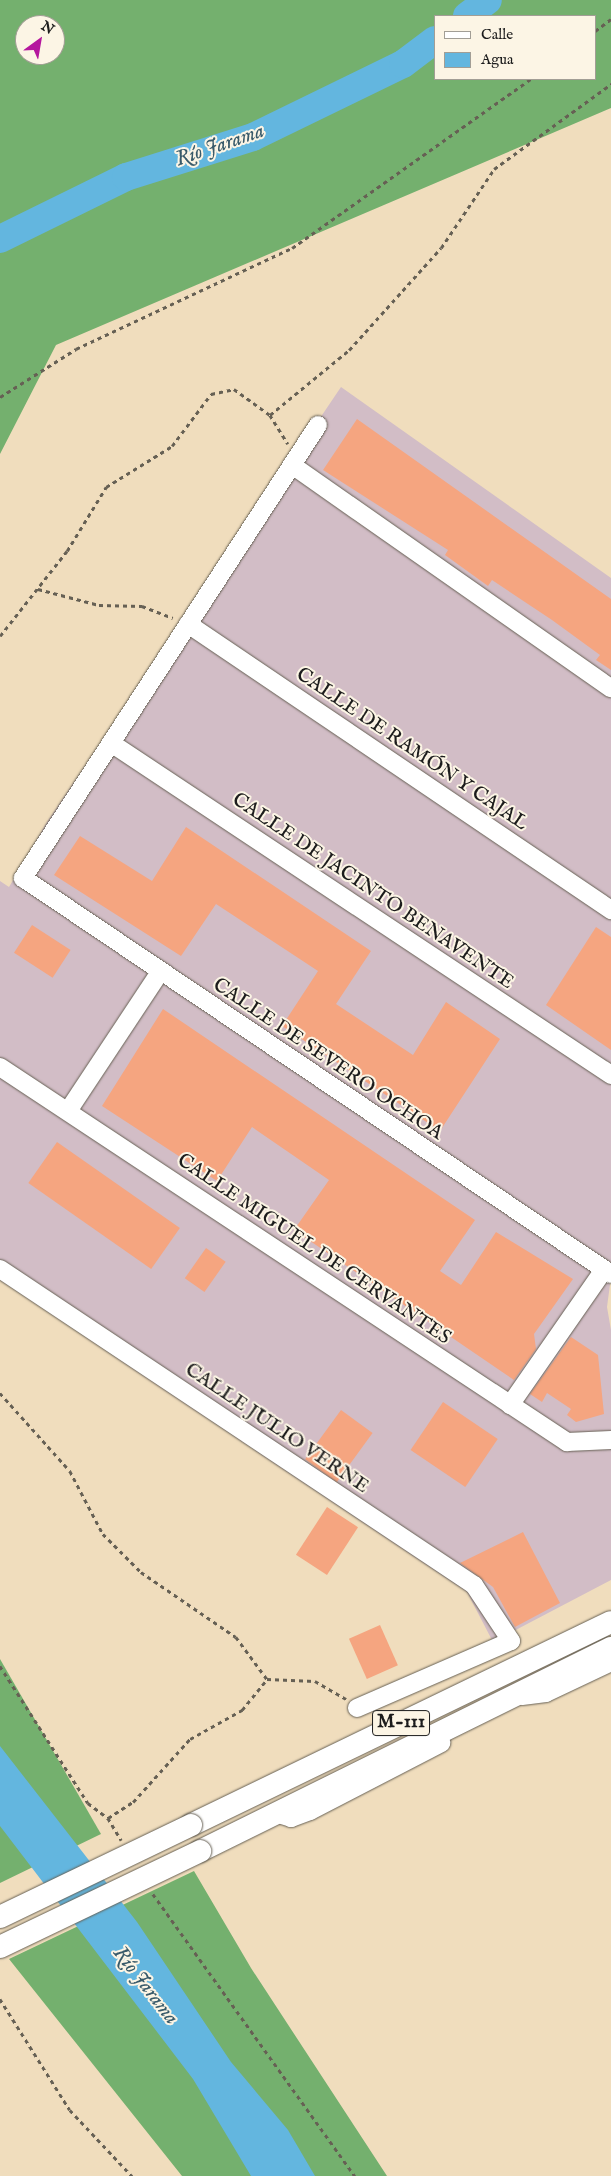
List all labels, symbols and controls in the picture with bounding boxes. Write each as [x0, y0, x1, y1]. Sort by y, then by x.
north arrow [15, 15, 65, 65]
legend [434, 15, 596, 80]
text: N [38, 17, 57, 39]
text: Calle [481, 25, 513, 44]
text: Agua [481, 50, 514, 69]
water label: Río Jarama [172, 119, 268, 173]
street label: CALLE DE RAMÓN Y CAJAL [292, 662, 532, 836]
street label: CALLE DE JACINTO BENAVENTE [228, 788, 518, 994]
street label: CALLE DE SEVERO OCHOA [208, 973, 448, 1145]
street label: CALLE MIGUEL DE CERVANTES [173, 1148, 455, 1350]
street label: CALLE JULIO VERNE [181, 1358, 373, 1498]
road number: M-111 [371, 1706, 431, 1740]
water label: Río Jarama [107, 1942, 183, 2030]

